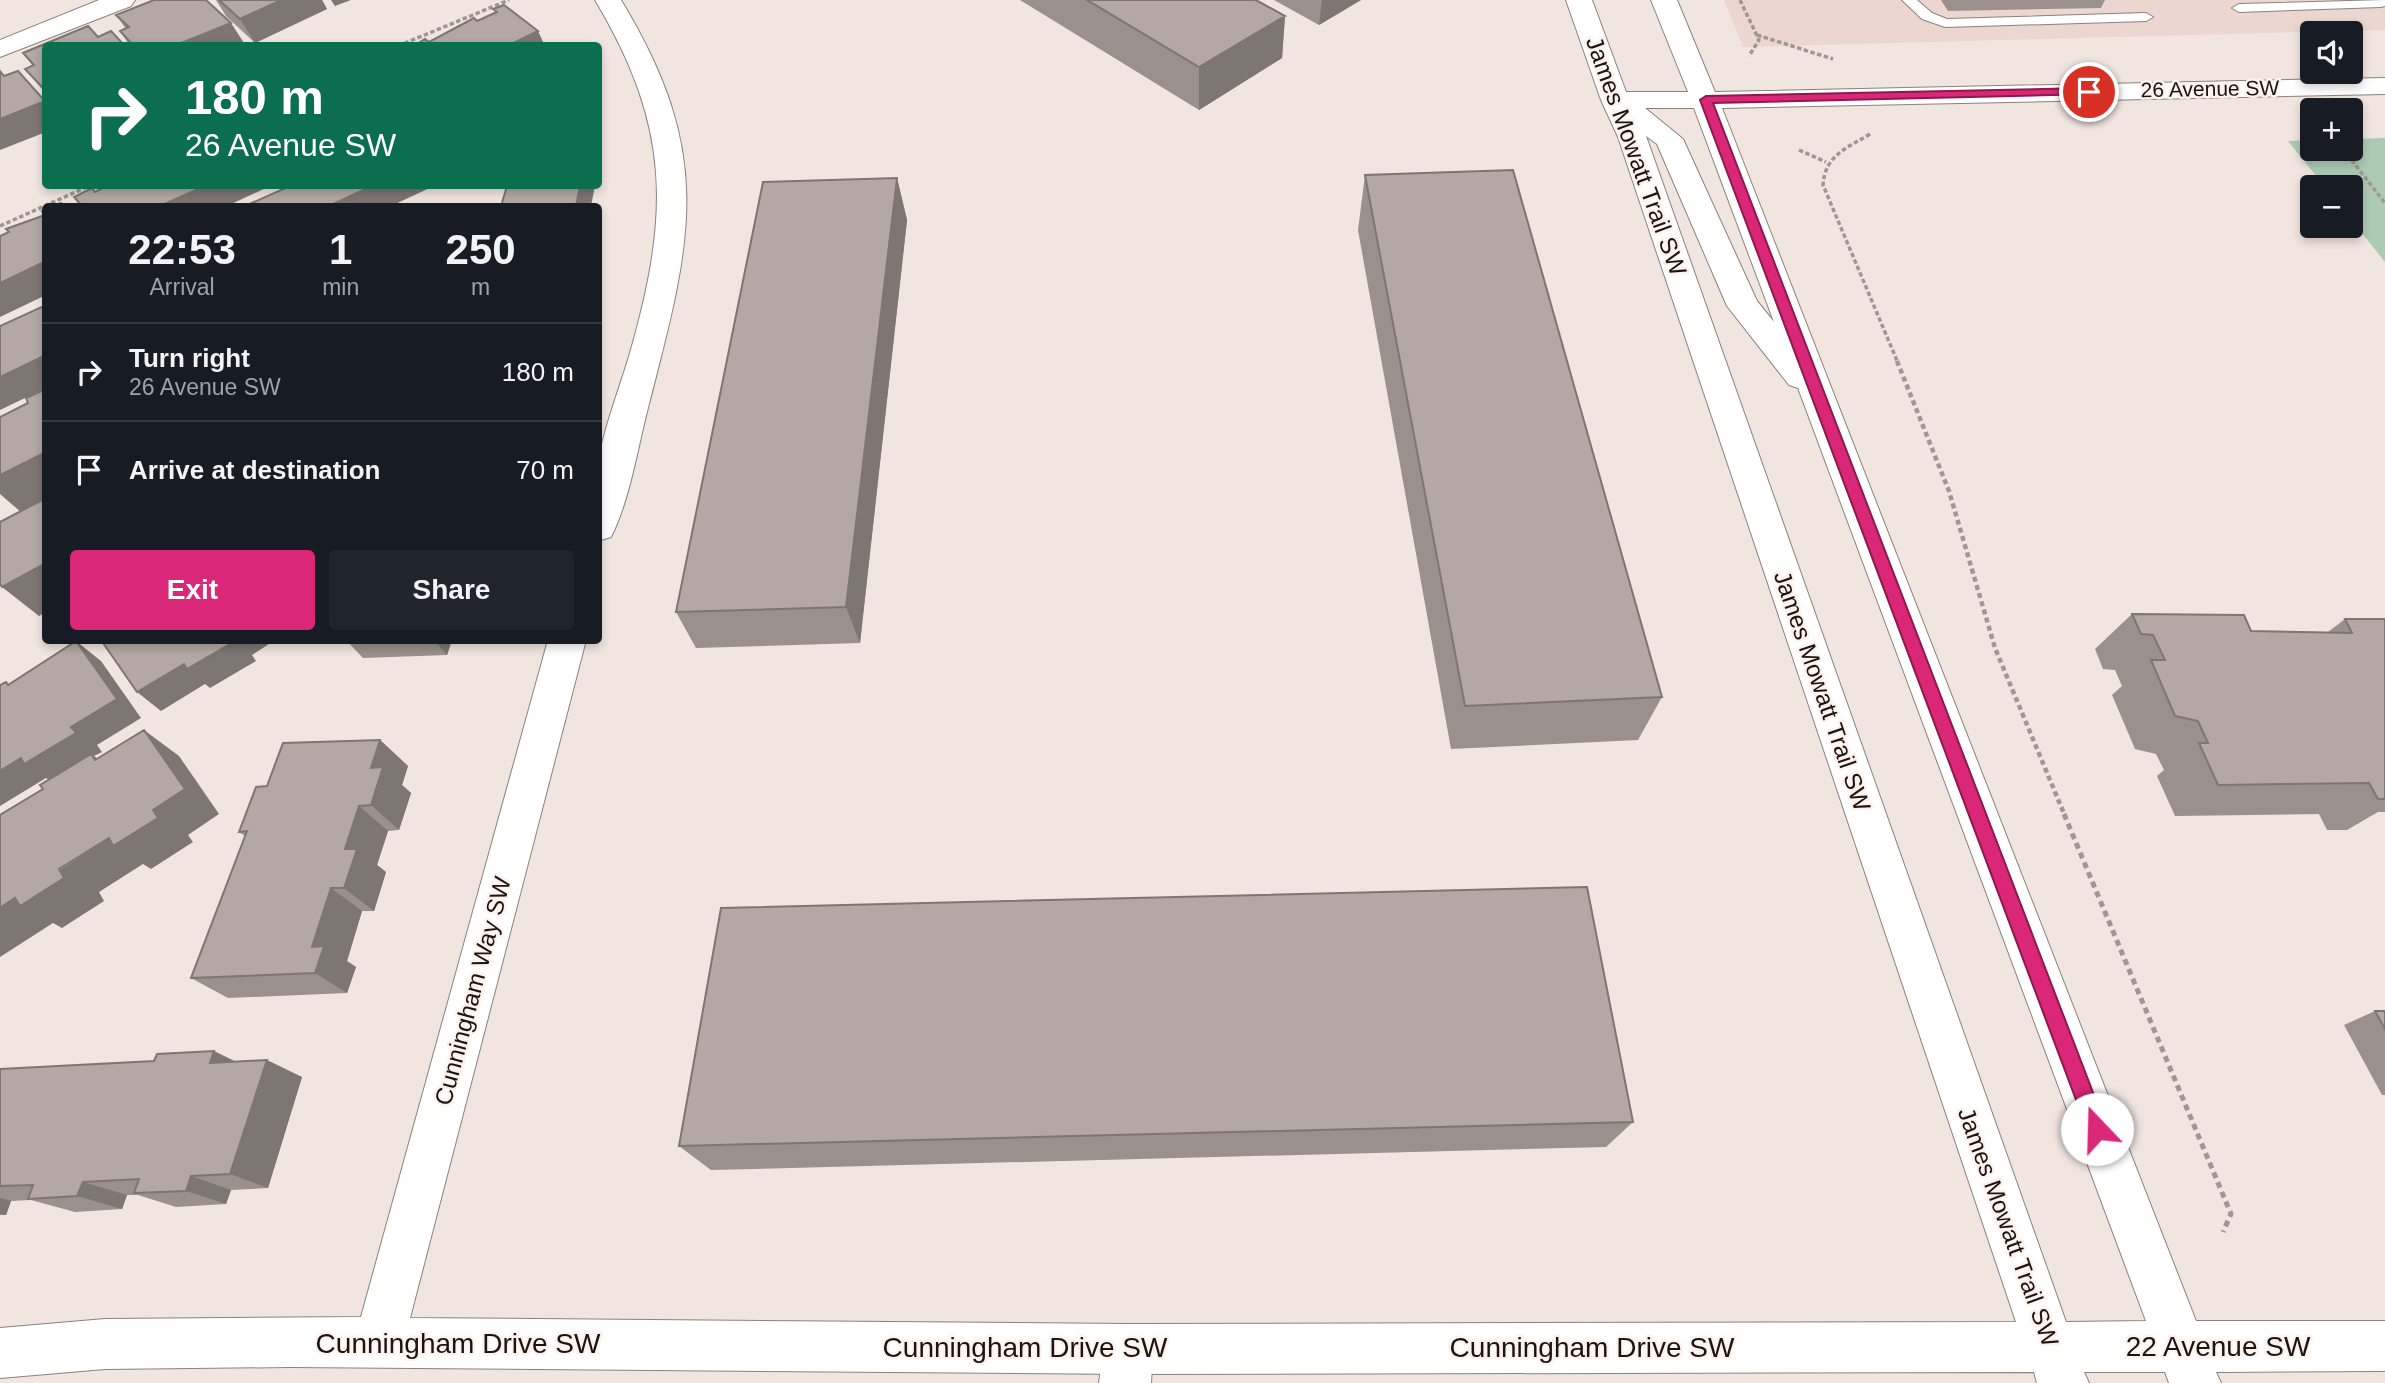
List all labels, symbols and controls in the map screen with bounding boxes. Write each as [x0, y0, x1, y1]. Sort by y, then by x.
map controls [2300, 21, 2363, 238]
button: sound [2300, 21, 2363, 84]
street label: James Mowatt Trail SW [1581, 33, 1692, 279]
pin [2059, 62, 2119, 122]
icon: right [70, 70, 161, 161]
text: 180 m [185, 70, 324, 124]
icon: arrive [2070, 73, 2108, 111]
street label: 26 Avenue SW [2141, 76, 2280, 101]
button: + [2300, 98, 2363, 161]
text: 26 Avenue SW [185, 127, 396, 163]
button: − [2300, 175, 2363, 238]
text: 22:53 [128, 226, 236, 273]
text: 1 [329, 226, 352, 273]
text: 250 [446, 226, 516, 273]
text: Arrival [149, 274, 215, 300]
text: min [322, 274, 359, 300]
text: m [471, 274, 490, 300]
text: Turn right [129, 343, 250, 373]
icon: right [70, 353, 108, 391]
text: 180 m [502, 357, 574, 387]
text: 26 Avenue SW [129, 374, 281, 400]
icon: arrive [70, 451, 108, 489]
text: Arrive at destination [129, 455, 380, 485]
text: 70 m [516, 455, 574, 485]
button: Exit [70, 550, 315, 630]
button: Share [329, 550, 574, 630]
street label: James Mowatt Trail SW [1769, 567, 1876, 815]
street label: Cunningham Way SW [429, 873, 516, 1108]
position arrow [2060, 1092, 2134, 1166]
street label: James Mowatt Trail SW [1953, 1104, 2064, 1350]
street label: Cunningham Drive SW [316, 1328, 601, 1359]
street label: 22 Avenue SW [2126, 1331, 2311, 1362]
street label: Cunningham Drive SW [883, 1332, 1168, 1363]
street label: Cunningham Drive SW [1450, 1332, 1735, 1363]

